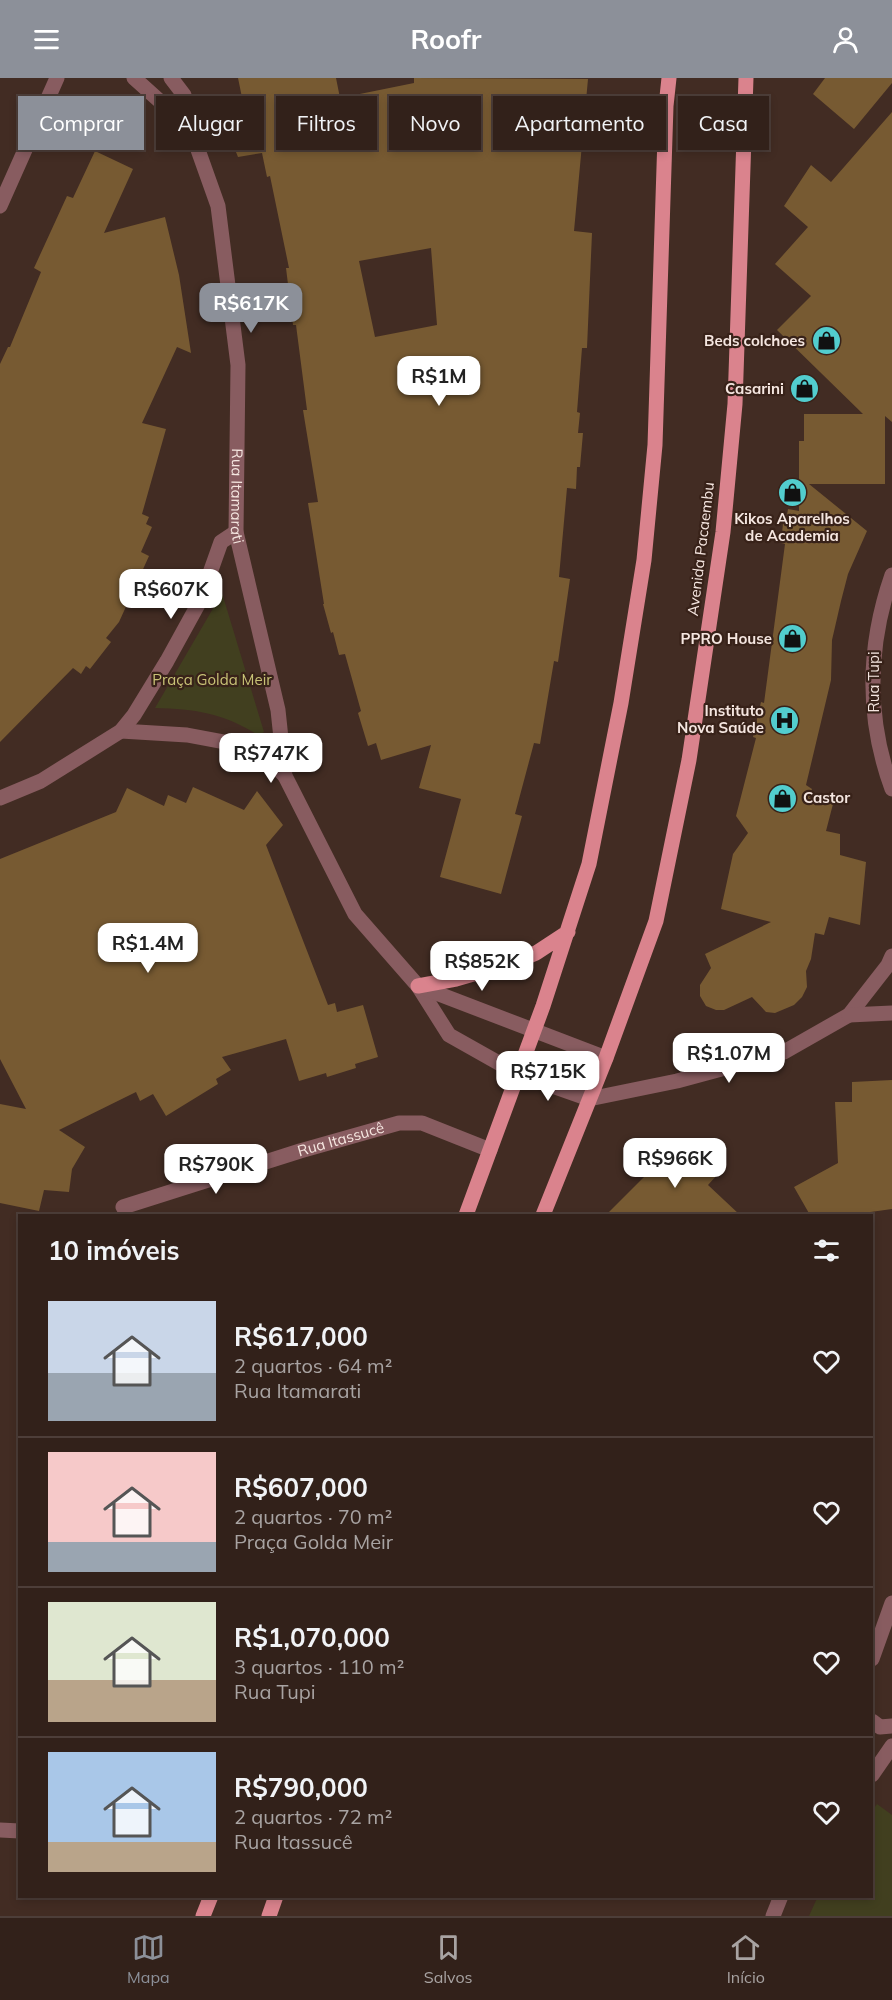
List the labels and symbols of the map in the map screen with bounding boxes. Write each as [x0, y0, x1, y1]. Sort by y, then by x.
pin: R$617K [202, 283, 300, 334]
shop icon: Beds colchoes [810, 325, 842, 357]
place label: Beds colchoes [704, 331, 805, 350]
pin: R$1M [403, 356, 475, 407]
shop icon: Casarini [789, 373, 821, 405]
place label: Casarini [725, 379, 784, 398]
street label: Rua Itamarati [227, 448, 248, 546]
shop icon: Kikos Aparelhos de Academia [776, 476, 808, 508]
street label: Avenida Pacaembu [683, 481, 718, 617]
place label: Kikos Aparelhos de Academia [734, 509, 850, 545]
pin: R$607K [122, 569, 220, 620]
shop icon: PPRO House [777, 623, 809, 655]
place label: PPRO House [680, 629, 772, 648]
street label: Rua Tupi [864, 651, 883, 713]
park label: Praça Golda Meir [152, 670, 272, 689]
place label: Instituto Nova Saúde [677, 701, 764, 737]
hospital icon: Instituto Nova Saúde [769, 704, 801, 736]
pin: R$747K [222, 733, 320, 784]
shop icon: Castor [766, 782, 798, 814]
place label: Castor [803, 788, 850, 807]
pin: R$1.4M [99, 923, 197, 974]
pin: R$852K [433, 941, 531, 992]
pin: R$1.07M [674, 1033, 784, 1084]
pin: R$715K [499, 1051, 597, 1102]
street label: Rua Itassucê [295, 1118, 386, 1160]
pin: R$966K [626, 1138, 724, 1189]
pin: R$790K [167, 1144, 265, 1195]

